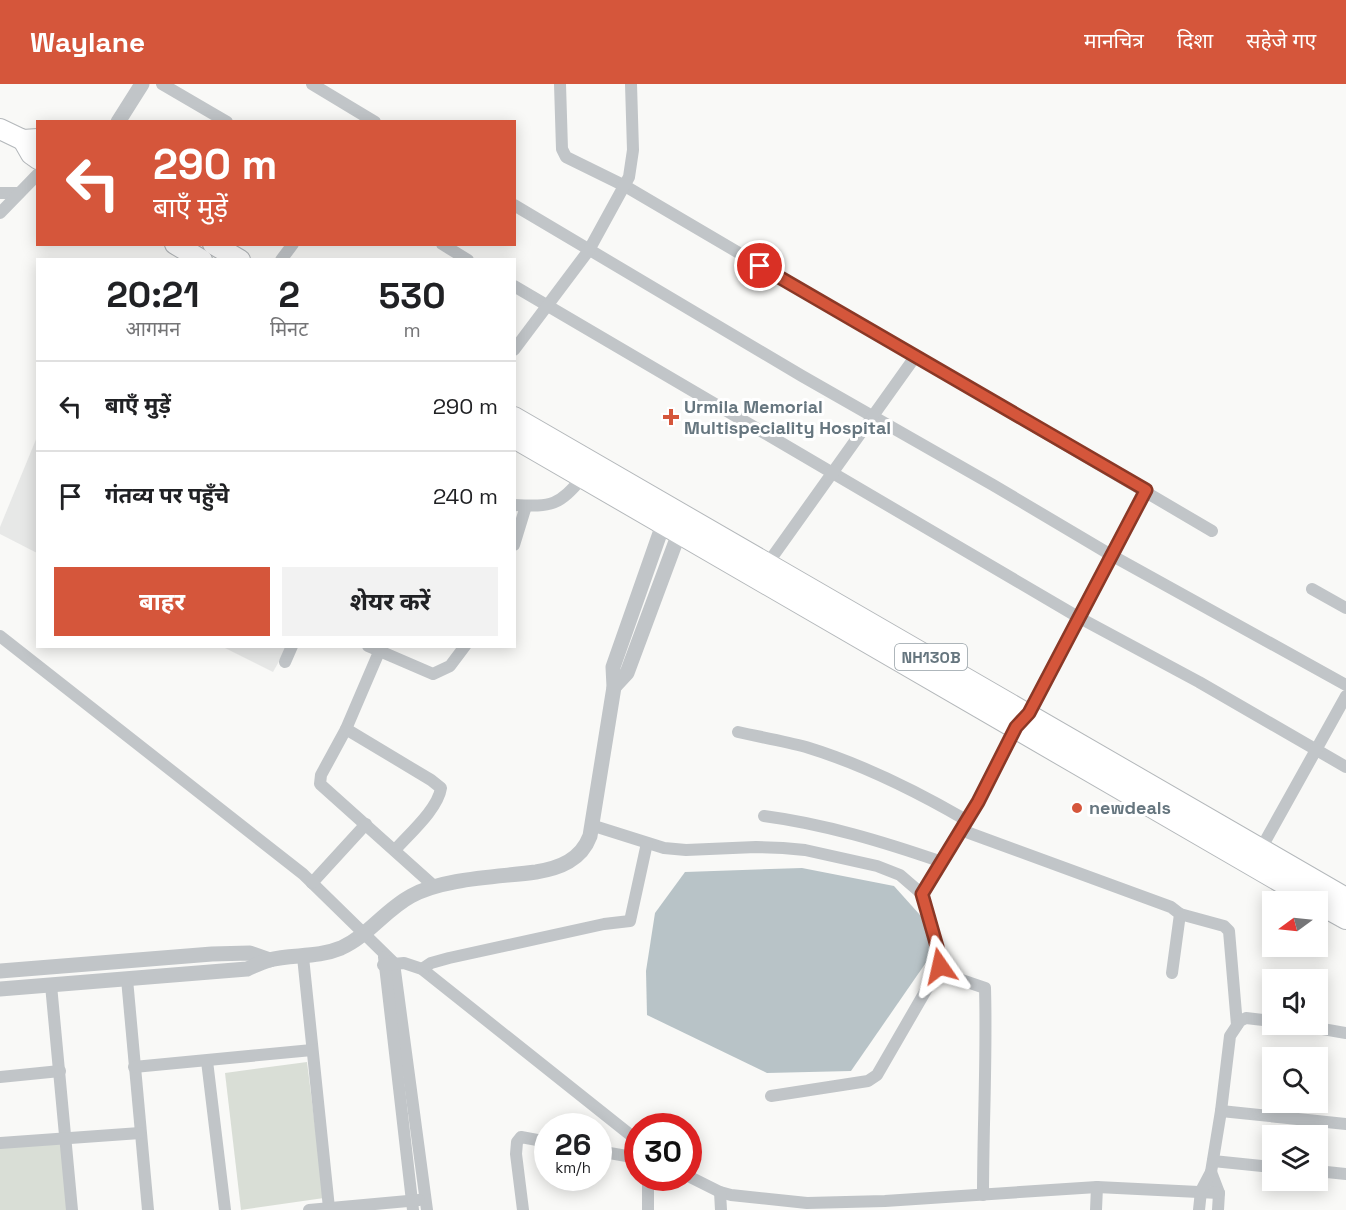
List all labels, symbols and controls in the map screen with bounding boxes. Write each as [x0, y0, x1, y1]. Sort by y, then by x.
text: Waylane [30, 24, 145, 60]
text: मानचित्र [1084, 27, 1144, 54]
text: दिशा [1177, 27, 1213, 54]
text: सहेजे गए [1246, 27, 1316, 54]
text: 290 m [153, 138, 278, 191]
icon: left [54, 144, 132, 222]
text: बाएँ मुड़ें [153, 190, 228, 225]
pin [734, 240, 785, 291]
icon: arrive [743, 249, 776, 282]
text: 20:21 [106, 272, 200, 318]
text: 2 [278, 272, 300, 318]
text: 530 [379, 273, 446, 319]
text: आगमन [126, 316, 180, 342]
text: मिनट [270, 316, 308, 342]
text: m [404, 317, 421, 343]
icon: left [54, 390, 87, 423]
text: बाएँ मुड़ें [105, 391, 171, 419]
text: 290 m [433, 392, 498, 420]
place label: Urmila Memorial Multispeciality Hospital [684, 395, 891, 439]
marker: Urmila Memorial Multispeciality Hospital [662, 408, 680, 426]
icon: arrive [54, 480, 87, 513]
text: गंतव्य पर पहुँचे [105, 481, 229, 509]
text: 240 m [433, 482, 498, 510]
button: बाहर [54, 567, 270, 636]
button: शेयर करें [282, 567, 498, 636]
road number: NH130B [895, 644, 967, 670]
place label: newdeals [1089, 796, 1171, 819]
marker: newdeals [1070, 801, 1084, 815]
north arrow [1262, 891, 1328, 957]
map controls [1262, 891, 1328, 1191]
position arrow [908, 934, 972, 998]
button: sound [1262, 969, 1328, 1035]
button: search [1262, 1047, 1328, 1113]
speed limit sign: 30 [624, 1113, 702, 1191]
text: 26 [555, 1125, 591, 1164]
button: layers [1262, 1125, 1328, 1191]
text: km/h [555, 1158, 591, 1177]

